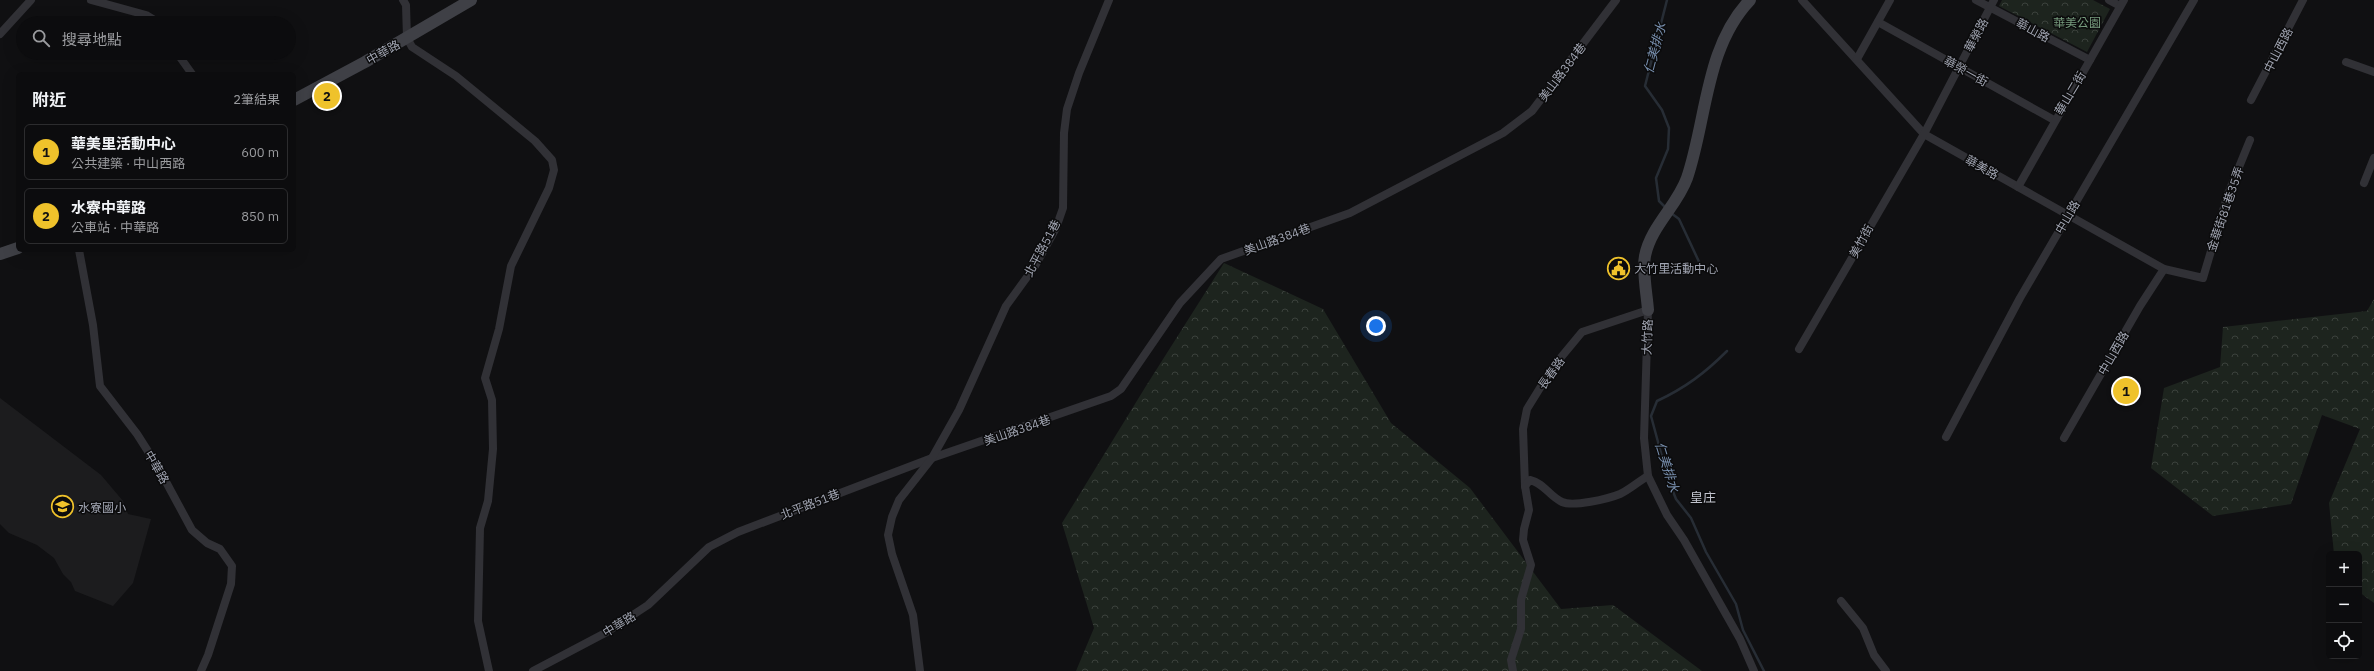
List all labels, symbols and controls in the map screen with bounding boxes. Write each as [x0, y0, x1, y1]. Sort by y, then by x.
street label: 華山路 [2014, 15, 2052, 45]
park label: 華美公園 [2053, 15, 2101, 30]
search box [16, 16, 296, 60]
street label: 華榮路 [1961, 16, 1991, 54]
water label: 仁美排水 [1640, 20, 1670, 75]
street label: 中山西路 [2260, 25, 2296, 75]
icon: search [30, 27, 52, 49]
text: 搜尋地點 [62, 30, 122, 49]
street label: 中華路 [364, 37, 402, 67]
street label: 美山路384巷 [1535, 40, 1589, 104]
street label: 華榮一街 [1941, 53, 1991, 89]
street label: 華山二街 [2051, 69, 2089, 117]
pin: 2 [314, 81, 340, 111]
text: 附近 [32, 89, 66, 111]
text: 2筆結果 [233, 91, 280, 108]
text: 華美里活動中心 [71, 134, 176, 153]
text: 1 [42, 144, 50, 161]
text: 600 m [241, 144, 279, 161]
street label: 華美路 [1963, 152, 2001, 182]
text: 公共建築 · 中山西路 [71, 155, 185, 172]
street label: 金華街81巷35弄 [2203, 165, 2247, 253]
text: 水寮中華路 [71, 198, 146, 217]
street label: 中山路 [2052, 198, 2082, 236]
text: 2 [42, 208, 50, 225]
text: 850 m [241, 208, 279, 225]
street label: 北平路51巷 [1021, 217, 1063, 279]
text: 公車站 · 中華路 [71, 219, 159, 236]
street label: 美山路384巷 [1242, 220, 1312, 258]
street label: 美竹街 [1846, 222, 1876, 260]
public building icon: 大竹里活動中心 [1605, 255, 1631, 281]
place label: 大竹里活動中心 [1634, 261, 1718, 276]
your location [1366, 316, 1386, 336]
street label: 大竹路 [1639, 319, 1655, 355]
street label: 中山西路 [2095, 328, 2131, 378]
street label: 長春路 [1535, 354, 1567, 392]
pin: 1 [2113, 376, 2139, 406]
street label: 美山路384巷 [982, 412, 1052, 448]
water label: 仁美排水 [1651, 440, 1683, 495]
street label: 中華路 [142, 448, 172, 486]
street label: 北平路51巷 [778, 486, 842, 522]
district label: 皇庄 [1690, 489, 1716, 506]
school or university icon: 水寮國小 [50, 494, 76, 520]
place label: 水寮國小 [78, 500, 126, 515]
map controls [2326, 551, 2362, 659]
button: + [2326, 551, 2362, 587]
button: − [2326, 587, 2362, 623]
street label: 中華路 [600, 608, 638, 640]
button: locate [2326, 623, 2362, 659]

